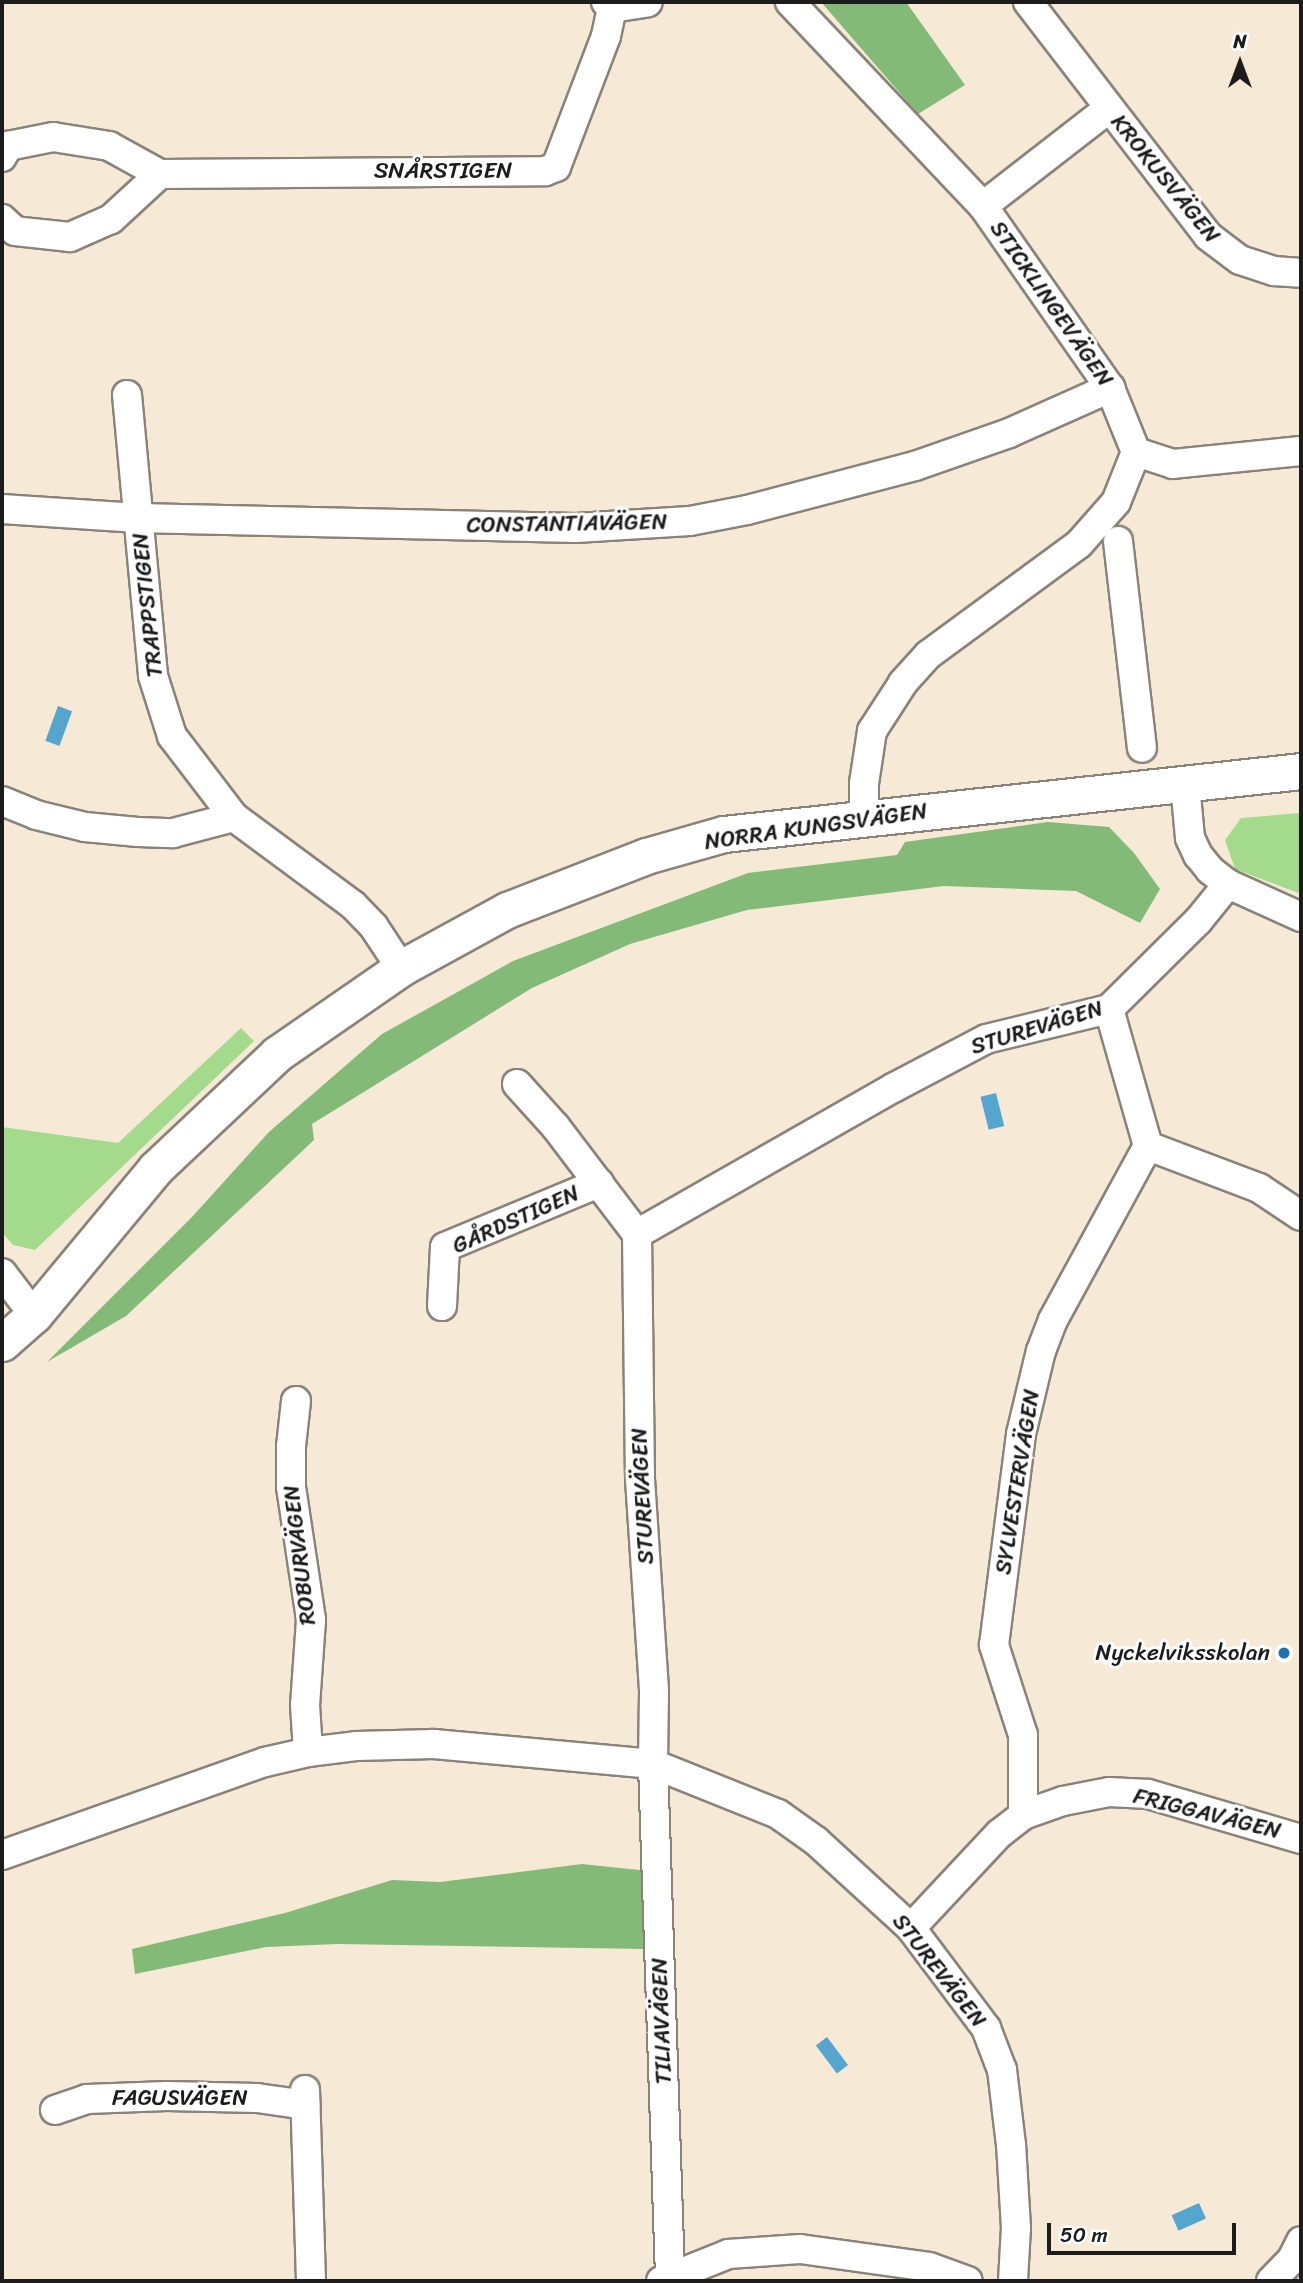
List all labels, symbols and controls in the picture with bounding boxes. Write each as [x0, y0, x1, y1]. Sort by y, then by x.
text: N [1233, 25, 1247, 58]
north arrow [1205, 28, 1275, 98]
street label: KROKUSVÄGEN [1105, 109, 1225, 249]
street label: SNÅRSTIGEN [374, 157, 512, 185]
street label: STICKLINGEVÄGEN [983, 216, 1119, 392]
street label: CONSTANTIAVÄGEN [466, 508, 668, 540]
street label: TRAPPSTIGEN [127, 531, 169, 679]
street label: NORRA KUNGSVÄGEN [702, 798, 930, 856]
street label: STUREVÄGEN [967, 995, 1107, 1061]
street label: GÅRDSTIGEN [448, 1180, 584, 1260]
street label: SYLVESTERVÄGEN [990, 1387, 1046, 1577]
street label: STUREVÄGEN [626, 1427, 660, 1565]
street label: ROBURVÄGEN [278, 1483, 322, 1627]
place label: Nyckelviksskolan [1096, 1639, 1270, 1667]
marker: Nyckelviksskolan [1276, 1645, 1292, 1661]
street label: FRIGGAVÄGEN [1130, 1782, 1284, 1846]
street label: STUREVÄGEN [886, 1909, 992, 2033]
street label: TILIAVÄGEN [646, 1957, 678, 2085]
street label: FAGUSVÄGEN [112, 2084, 248, 2112]
scale bar [1051, 2210, 1240, 2254]
text: 50 m [1060, 2216, 1108, 2254]

